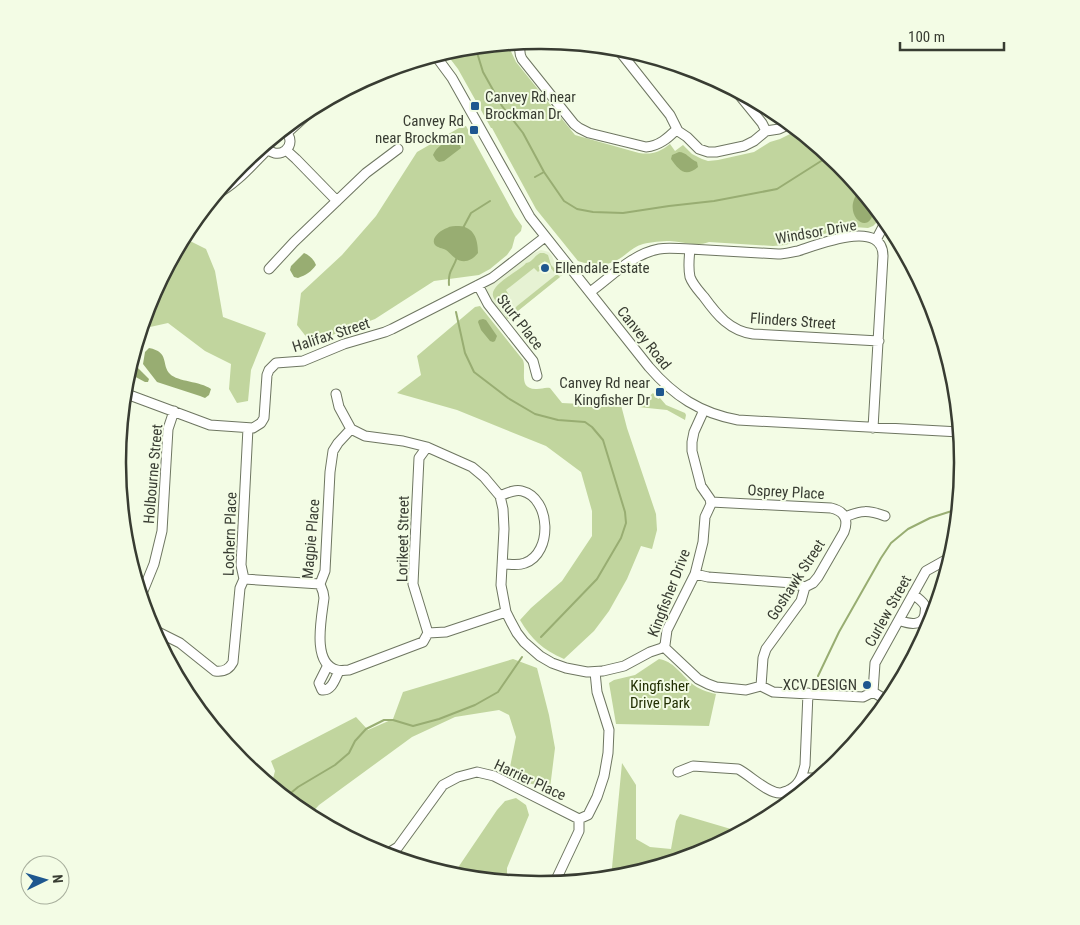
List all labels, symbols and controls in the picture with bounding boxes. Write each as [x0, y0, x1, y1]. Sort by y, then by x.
scale bar [900, 20, 1004, 52]
text: 100 m [908, 28, 945, 46]
place label: Canvey Rd near Brockman Dr [485, 88, 576, 123]
marker: Canvey Rd near Brockman Dr [469, 100, 481, 112]
place label: Canvey Rd near Brockman [375, 112, 464, 147]
marker: Canvey Rd near Brockman [468, 124, 480, 136]
street label: Windsor Drive [774, 216, 858, 248]
place label: Ellendale Estate [555, 259, 650, 277]
marker: Ellendale Estate [539, 262, 551, 274]
street label: Sturt Place [493, 291, 547, 353]
street label: Canvey Road [613, 303, 675, 373]
street label: Flinders Street [750, 309, 836, 333]
street label: Halifax Street [290, 314, 372, 356]
place label: Canvey Rd near Kingfisher Dr [559, 374, 650, 409]
marker: Canvey Rd near Kingfisher Dr [654, 386, 666, 398]
street label: Holbourne Street [140, 423, 166, 525]
street label: Osprey Place [747, 481, 825, 503]
street label: Lochern Place [220, 492, 240, 576]
street label: Lorikeet Street [393, 496, 413, 582]
street label: Magpie Place [299, 498, 323, 580]
street label: Goshawk Street [763, 536, 829, 624]
street label: Kingfisher Drive [644, 547, 694, 639]
street label: Curlew Street [861, 572, 915, 650]
place label: XCV DESIGN [783, 676, 857, 694]
park label: Kingfisher Drive Park [630, 677, 690, 712]
marker: XCV DESIGN [861, 679, 873, 691]
street label: Harrier Place [491, 756, 569, 804]
north arrow [20, 855, 70, 905]
text: N [50, 874, 66, 884]

